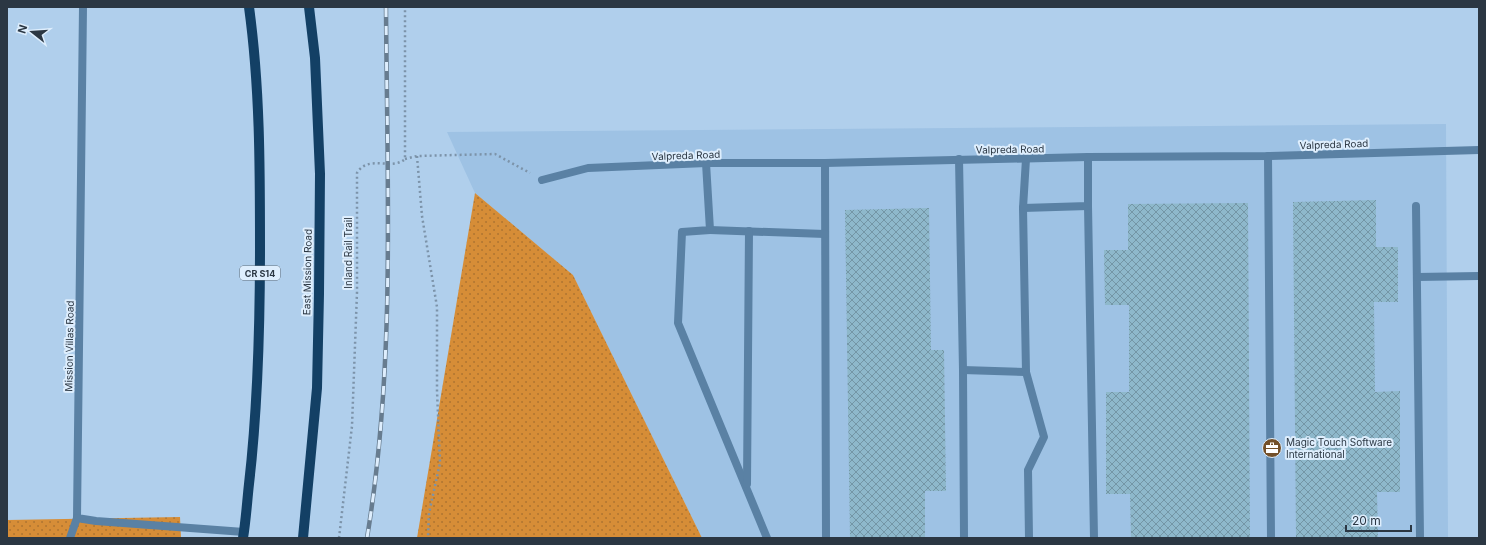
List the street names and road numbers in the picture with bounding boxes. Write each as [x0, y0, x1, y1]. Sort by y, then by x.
street label: Valpreda Road [1299, 137, 1369, 151]
street label: Valpreda Road [976, 142, 1044, 156]
street label: Valpreda Road [651, 148, 721, 162]
street label: Inland Rail Trail [342, 217, 354, 289]
street label: East Mission Road [300, 229, 314, 315]
road number: CR S14 [240, 266, 280, 280]
street label: Mission Villas Road [62, 300, 76, 392]

